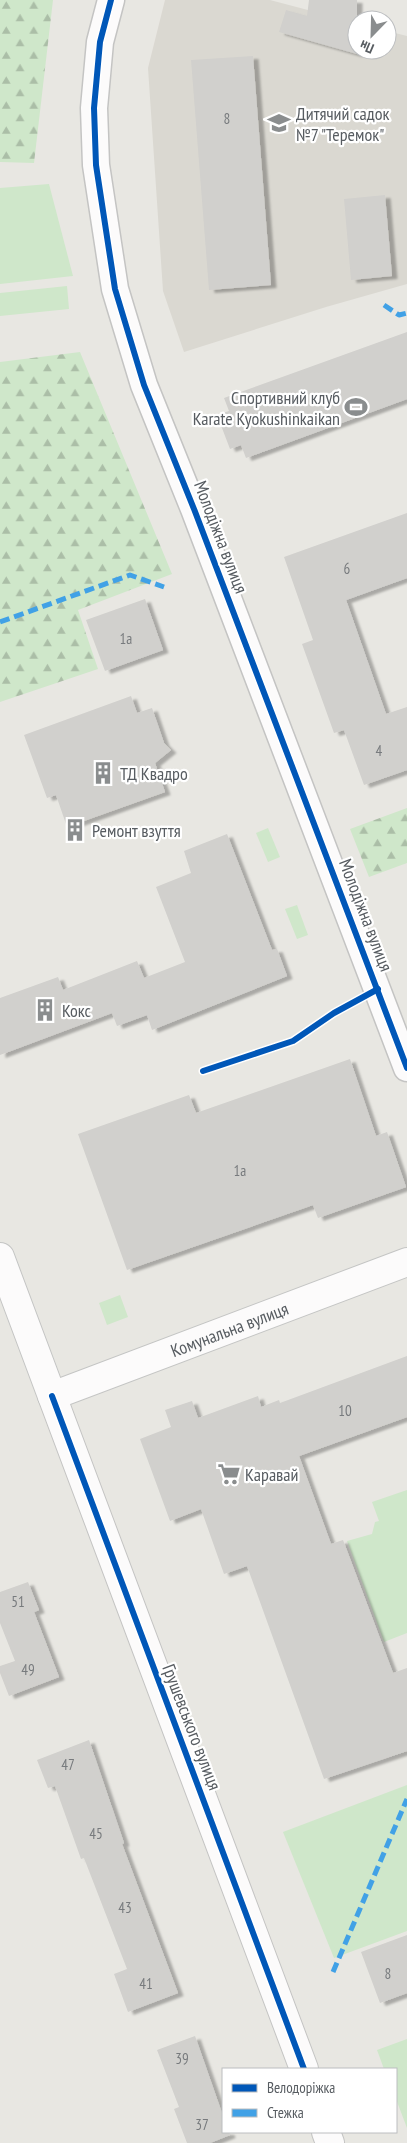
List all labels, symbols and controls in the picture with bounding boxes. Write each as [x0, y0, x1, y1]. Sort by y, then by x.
north arrow [347, 10, 397, 60]
text: Пн [357, 36, 377, 58]
place label: Дитячий садок №7 "Теремок" [296, 102, 389, 146]
house number: 8 [224, 109, 230, 128]
school or university icon: Дитячий садок №7 "Теремок" [266, 110, 292, 136]
place label: Спортивний клуб Karate Kyokushinkaikan [193, 386, 340, 430]
sports icon: Спортивний клуб Karate Kyokushinkaikan [343, 394, 369, 420]
street label: Молодіжна вулиця [189, 478, 253, 597]
house number: 6 [344, 559, 351, 578]
house number: 1а [120, 629, 132, 648]
house number: 4 [376, 741, 383, 760]
building icon: ТД Квадро [90, 760, 116, 786]
place label: ТД Квадро [120, 762, 188, 785]
building icon: Ремонт взуття [62, 817, 88, 843]
place label: Ремонт взуття [92, 819, 181, 842]
street label: Молодіжна вулиця [334, 856, 398, 975]
building icon: Кокс [32, 997, 58, 1023]
place label: Кокс [62, 999, 92, 1022]
house number: 1а [234, 1161, 246, 1180]
street label: Комунальна вулиця [167, 1296, 291, 1362]
house number: 10 [338, 1401, 352, 1420]
supermarket icon: Каравай [216, 1461, 242, 1487]
place label: Каравай [245, 1463, 298, 1486]
house number: 51 [11, 1592, 25, 1611]
house number: 49 [21, 1660, 35, 1679]
street label: Грушевського вулиця [157, 1661, 227, 1793]
house number: 47 [61, 1755, 75, 1774]
house number: 45 [89, 1824, 103, 1843]
house number: 43 [118, 1898, 132, 1917]
house number: 8 [385, 1964, 391, 1983]
house number: 41 [139, 1974, 153, 1993]
house number: 39 [175, 2049, 189, 2068]
legend [222, 2068, 397, 2133]
text: Велодоріжка [267, 2078, 335, 2097]
text: Стежка [267, 2103, 304, 2122]
house number: 37 [195, 2115, 209, 2134]

